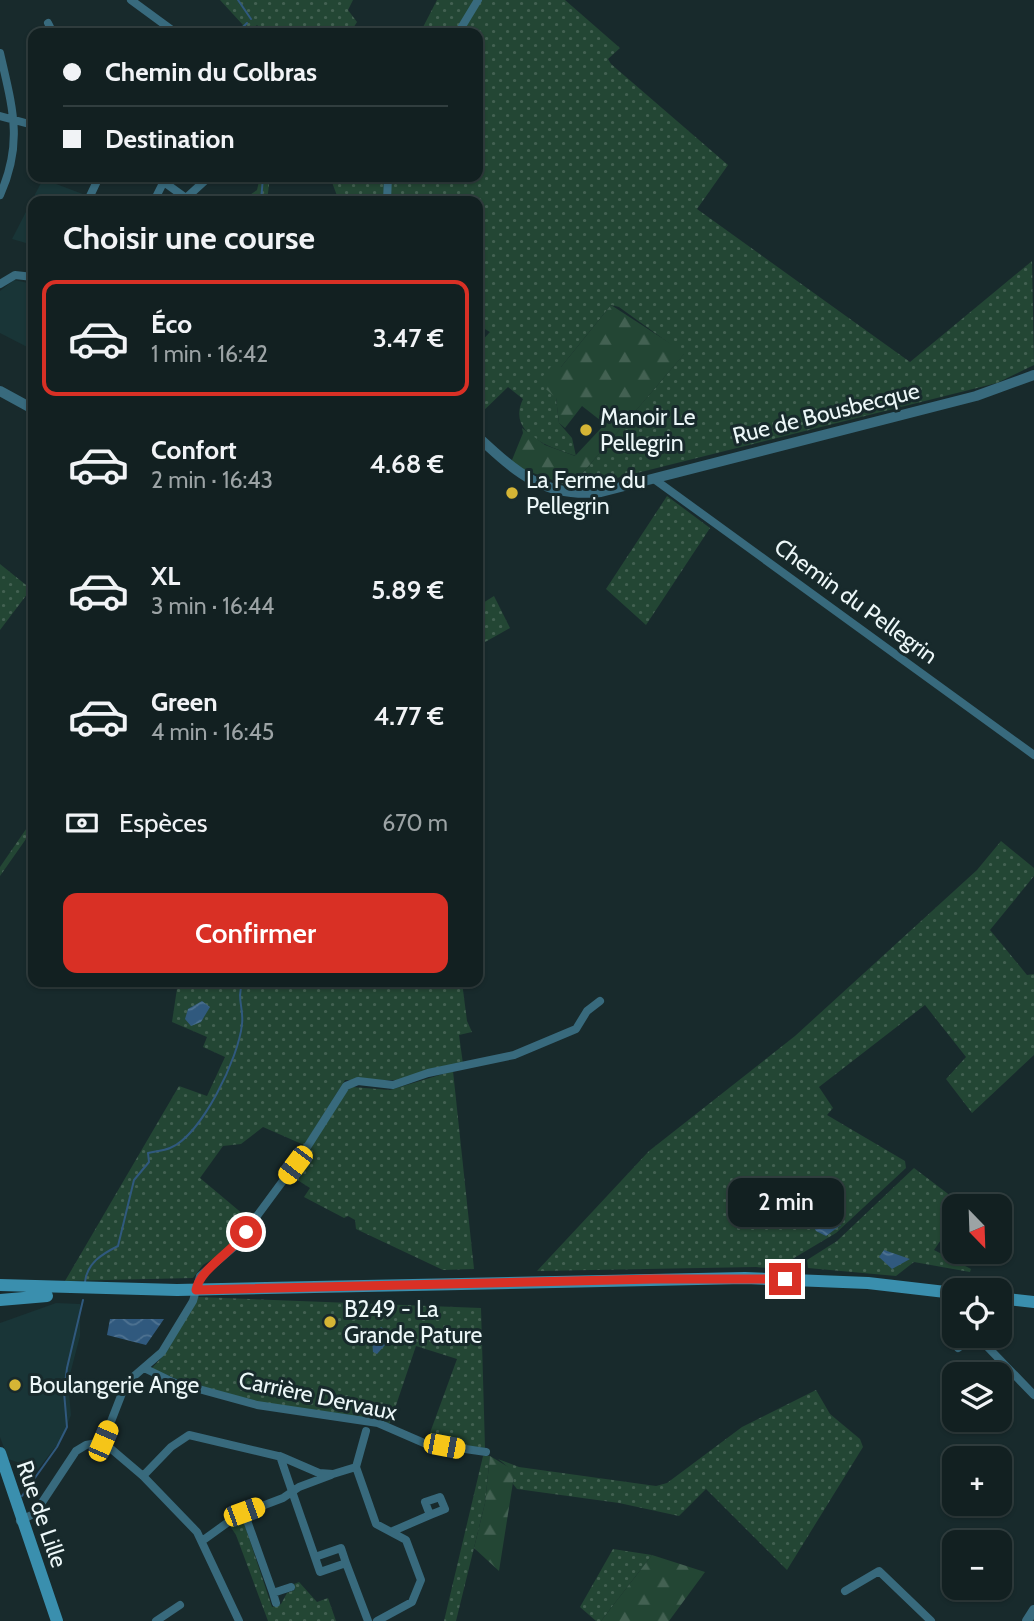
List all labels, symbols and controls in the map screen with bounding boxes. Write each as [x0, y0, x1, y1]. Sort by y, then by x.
text: Chemin du Colbras [105, 56, 317, 88]
text: Destination [105, 123, 235, 155]
text: Choisir une course [63, 218, 315, 257]
icon: car [67, 307, 130, 370]
text: Éco [151, 308, 192, 340]
text: 3.47 € [373, 322, 444, 354]
text: 1 min · 16:42 [151, 340, 268, 368]
street label: Rue de Bousbecque [730, 376, 923, 450]
place label: Manoir Le Pellegrin [600, 403, 696, 457]
marker: Manoir Le Pellegrin [578, 422, 594, 438]
icon: car [67, 433, 130, 496]
text: Confort [151, 434, 237, 466]
text: 4.68 € [370, 448, 444, 480]
text: 2 min · 16:43 [151, 466, 273, 494]
place label: La Ferme du Pellegrin [526, 466, 646, 520]
marker: La Ferme du Pellegrin [504, 485, 520, 501]
street label: Chemin du Pellegrin [769, 532, 943, 670]
icon: car [67, 559, 130, 622]
text: XL [151, 560, 180, 592]
text: 5.89 € [371, 574, 444, 606]
text: 3 min · 16:44 [151, 592, 274, 620]
icon: car [67, 685, 130, 748]
text: Green [151, 686, 218, 718]
text: 4.77 € [374, 700, 444, 732]
text: 4 min · 16:45 [151, 718, 274, 746]
icon: cash [63, 804, 101, 842]
text: Espèces [119, 807, 208, 839]
text: 670 m [382, 809, 448, 837]
button: Confirmer [63, 893, 448, 973]
car [274, 1142, 317, 1188]
callout: 2 min [727, 1178, 843, 1226]
text: 2 min [758, 1188, 814, 1216]
north arrow [942, 1194, 1012, 1264]
map controls [942, 1194, 1012, 1600]
route start [230, 1216, 262, 1248]
route end [769, 1263, 801, 1295]
button: locate [942, 1278, 1012, 1348]
place label: B249 - La Grande Pature [344, 1295, 482, 1349]
marker: B249 - La Grande Pature [322, 1314, 338, 1330]
button: layers [942, 1362, 1012, 1432]
street label: Carrière Dervaux [236, 1366, 400, 1426]
place label: Boulangerie Ange [29, 1371, 200, 1399]
marker: Boulangerie Ange [7, 1377, 23, 1393]
car [86, 1418, 121, 1464]
car [422, 1432, 467, 1460]
button: + [942, 1446, 1012, 1516]
street label: Rue de Lille [11, 1457, 73, 1571]
car [221, 1495, 268, 1529]
button: − [942, 1530, 1012, 1600]

